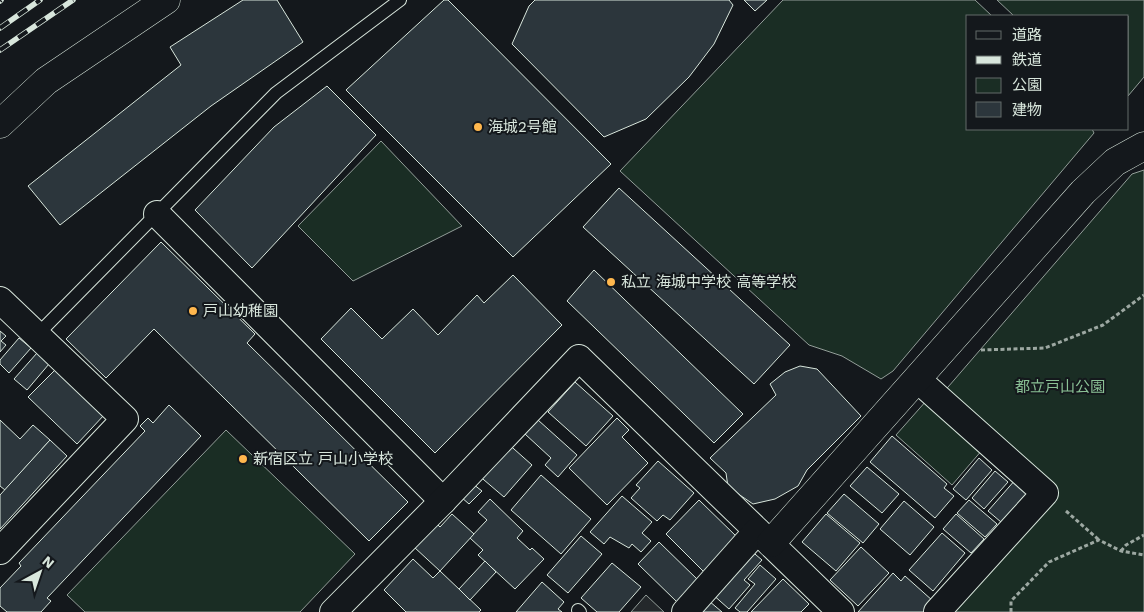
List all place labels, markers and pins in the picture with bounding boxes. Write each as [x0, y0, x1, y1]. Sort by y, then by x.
place label: 海城2号館 [488, 118, 557, 136]
marker: 海城2号館 [472, 121, 484, 133]
place label: 私立 海城中学校 高等学校 [621, 273, 796, 291]
marker: 私立 海城中学校 高等学校 [605, 276, 617, 288]
place label: 戸山幼稚園 [203, 302, 278, 320]
marker: 戸山幼稚園 [187, 305, 199, 317]
place label: 新宿区立 戸山小学校 [253, 450, 393, 468]
marker: 新宿区立 戸山小学校 [237, 453, 249, 465]

